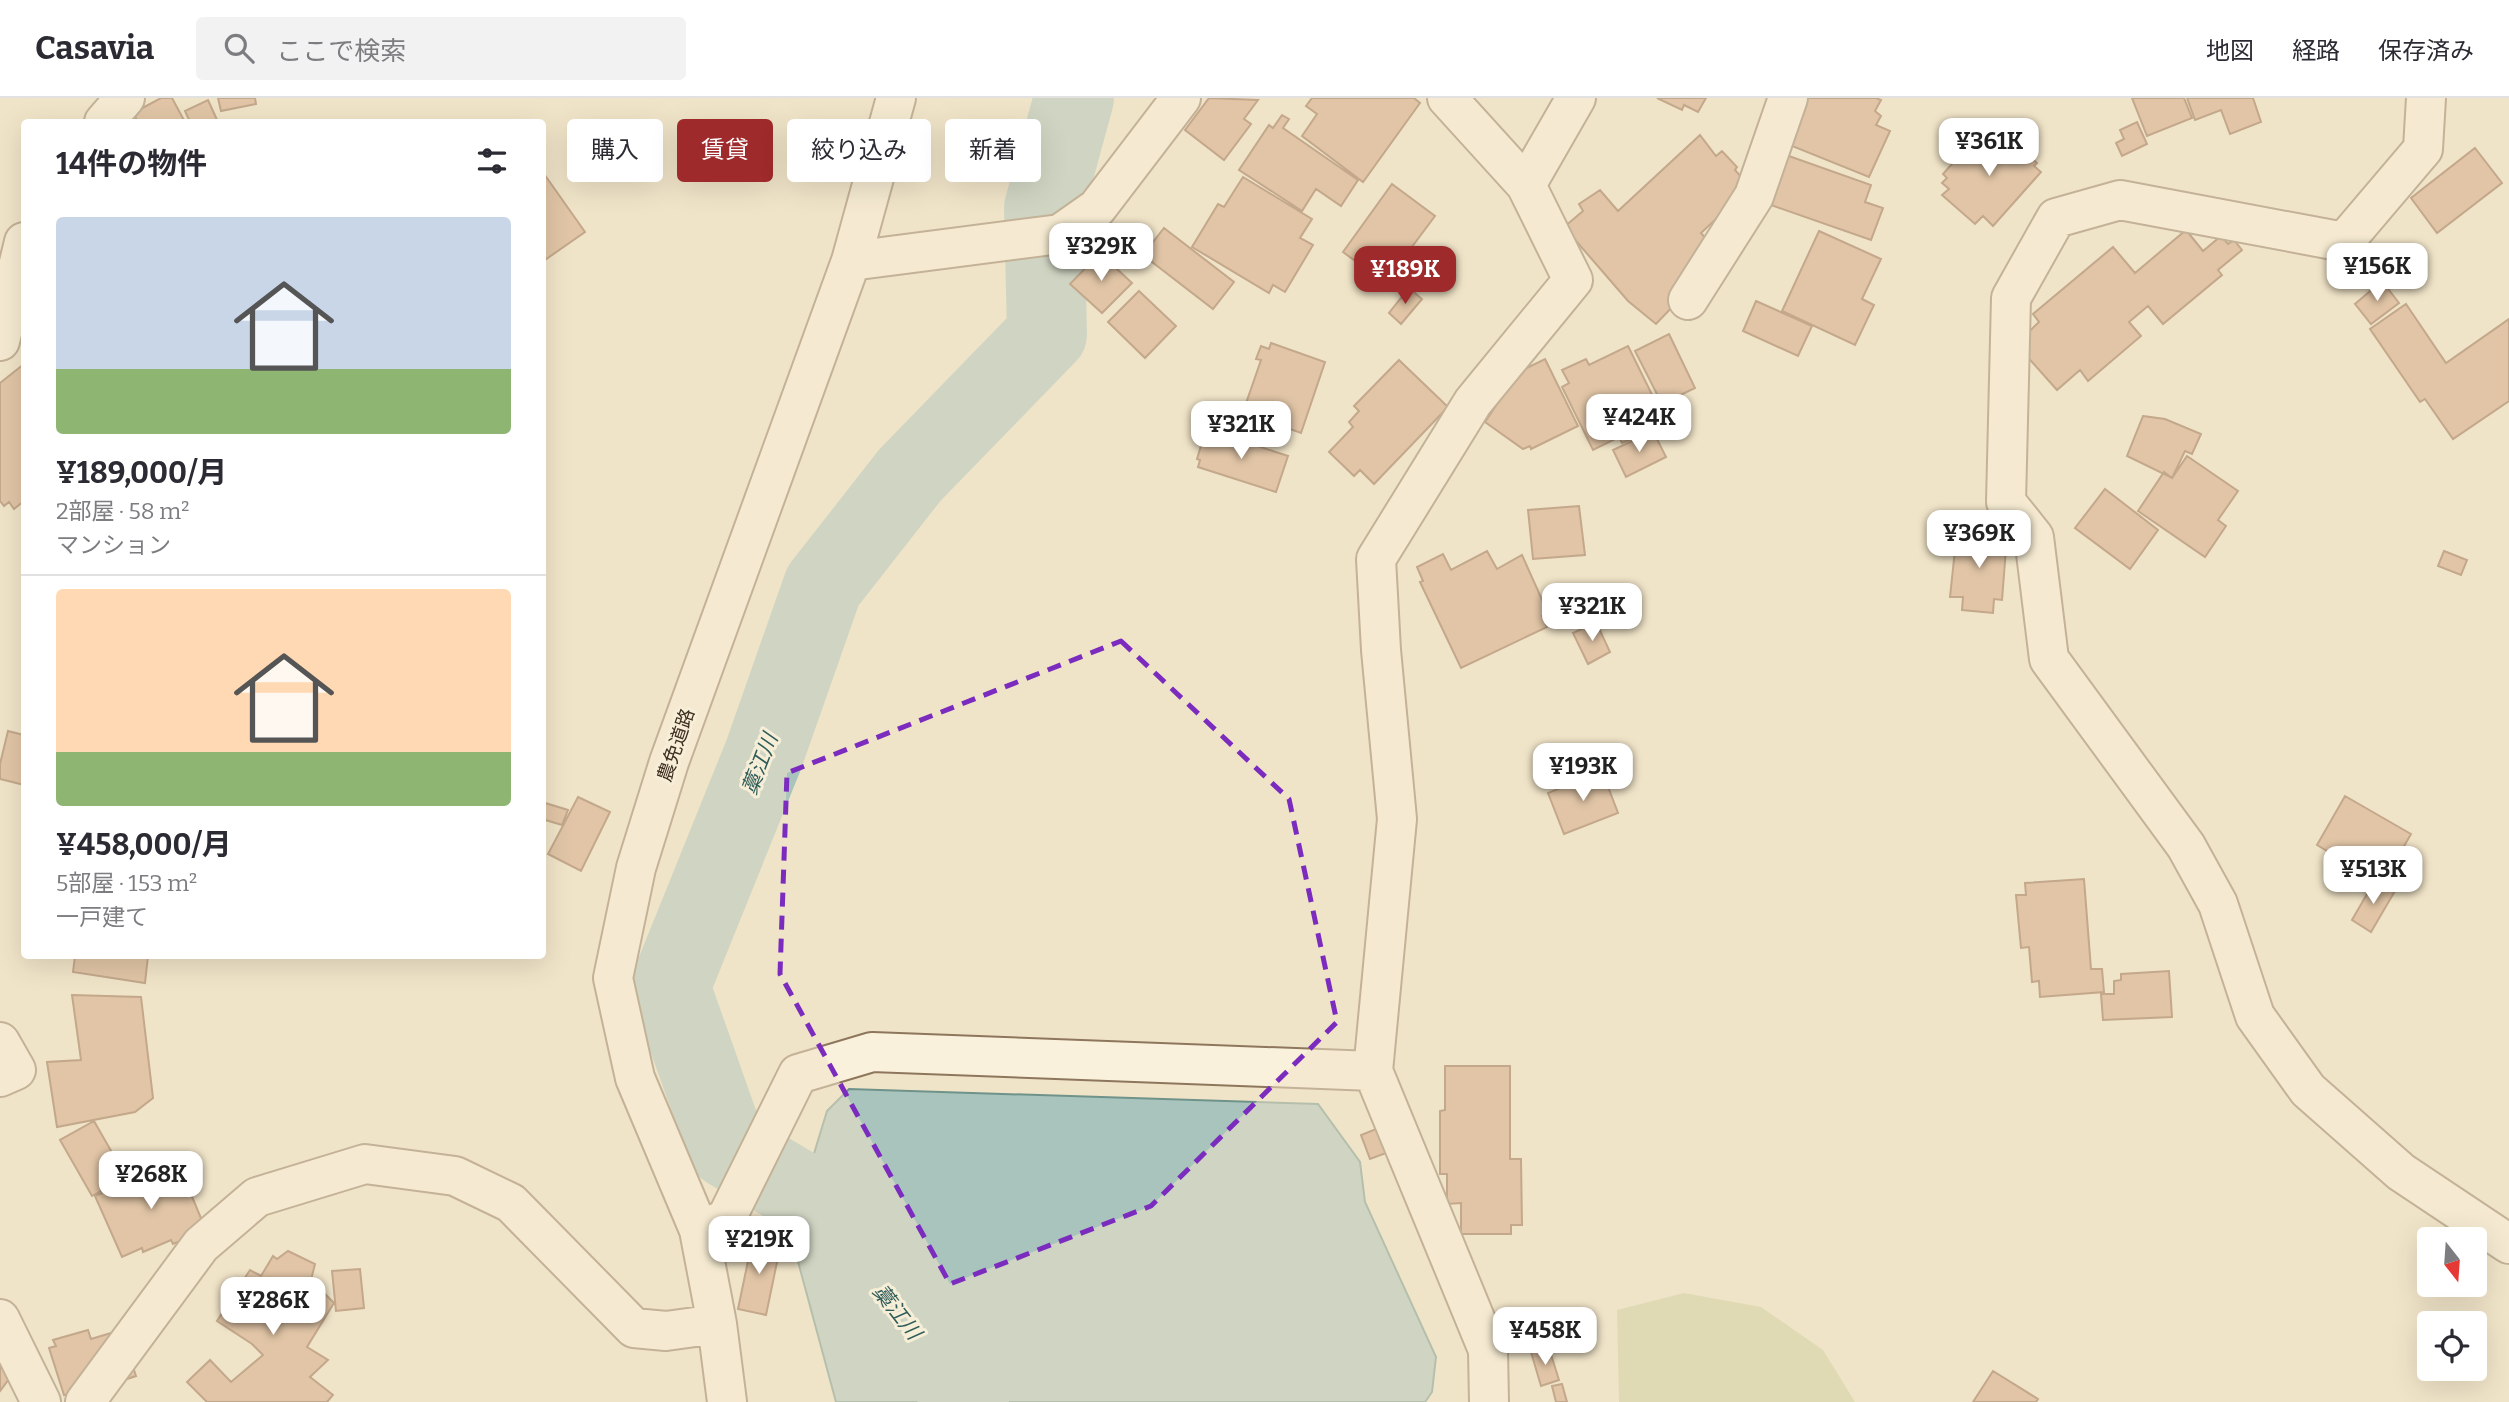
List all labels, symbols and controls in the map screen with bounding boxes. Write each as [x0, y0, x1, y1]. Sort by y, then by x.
search box [196, 17, 686, 80]
text: Casavia [35, 28, 154, 68]
icon: search [220, 29, 258, 67]
text: ここで検索 [276, 36, 406, 67]
text: 地図 [2206, 37, 2254, 65]
text: 経路 [2292, 37, 2340, 65]
text: 保存済み [2378, 37, 2474, 65]
pin: ¥361K [1940, 118, 2038, 178]
chip: 購入 [567, 119, 663, 182]
chip: 賃貸 [677, 119, 773, 182]
chip: 絞り込み [787, 119, 931, 182]
chip: 新着 [945, 119, 1041, 182]
text: ¥361K [1955, 127, 2023, 155]
icon: filters [473, 142, 511, 180]
text: 14件の物件 [56, 146, 207, 182]
pin: ¥329K [1052, 223, 1150, 283]
text: ¥329K [1065, 232, 1137, 260]
pin: ¥156K [2328, 244, 2426, 303]
pin: ¥189K [1356, 246, 1454, 306]
text: ¥156K [2343, 252, 2411, 280]
text: ¥189K [1370, 255, 1440, 283]
icon: home [221, 263, 347, 389]
pin: ¥424K [1590, 394, 1688, 454]
pin: ¥321K [1192, 402, 1290, 461]
text: ¥424K [1602, 403, 1676, 431]
text: ¥321K [1207, 410, 1275, 438]
text: ¥189,000/月 [56, 455, 227, 491]
text: 2部屋 · 58 m² [56, 497, 189, 525]
pin: ¥369K [1930, 510, 2028, 570]
text: ¥369K [1943, 519, 2015, 547]
text: マンション [56, 531, 171, 559]
pin: ¥321K [1543, 584, 1641, 643]
text: ¥321K [1558, 592, 1626, 620]
icon: home [221, 635, 347, 761]
street label: 農免道路 [653, 705, 699, 785]
water label: 藁江川 [737, 728, 784, 798]
pin: ¥193K [1534, 744, 1632, 803]
text: ¥193K [1549, 752, 1617, 780]
text: ¥458,000/月 [56, 827, 232, 863]
pin: ¥513K [2324, 846, 2422, 906]
text: ¥513K [2339, 855, 2407, 883]
text: 5部屋 · 153 m² [56, 869, 197, 897]
text: 一戸建て [56, 903, 148, 931]
pin: ¥268K [102, 1152, 200, 1211]
text: ¥268K [115, 1160, 187, 1188]
pin: ¥219K [710, 1216, 808, 1276]
text: ¥219K [725, 1225, 793, 1253]
north arrow [2417, 1227, 2487, 1297]
map controls [2417, 1227, 2487, 1381]
pin: ¥286K [224, 1278, 322, 1337]
water label: 藁江川 [867, 1279, 928, 1346]
text: ¥286K [237, 1286, 309, 1314]
pin: ¥458K [1496, 1308, 1594, 1367]
button: locate [2417, 1311, 2487, 1381]
text: ¥458K [1509, 1316, 1581, 1344]

